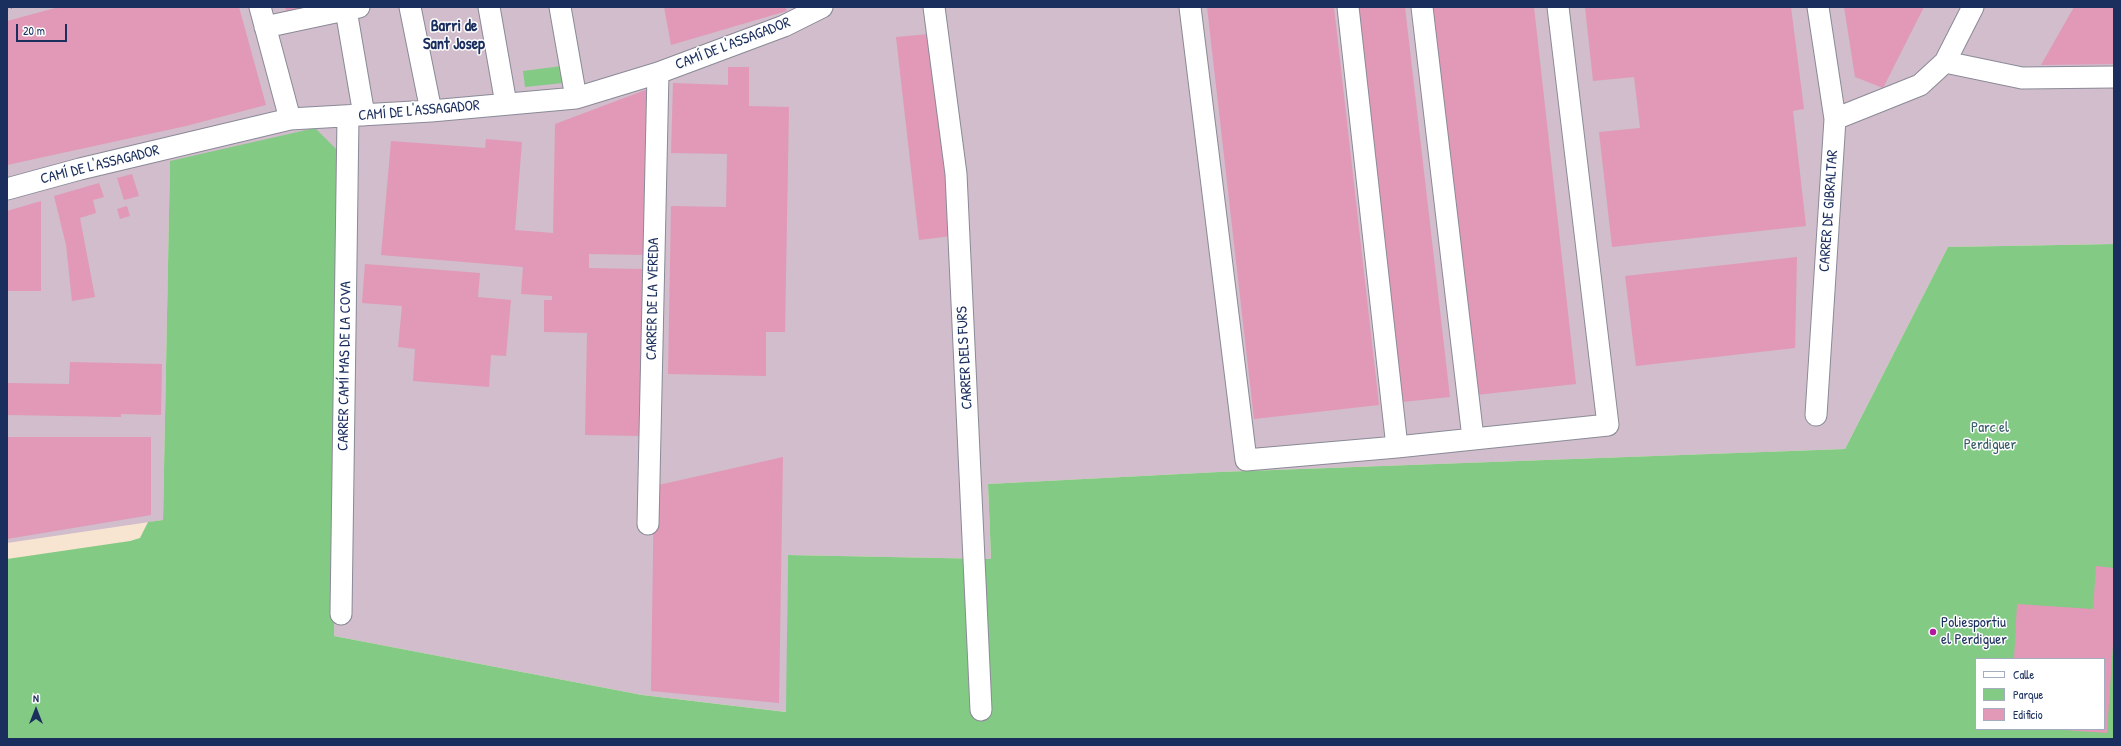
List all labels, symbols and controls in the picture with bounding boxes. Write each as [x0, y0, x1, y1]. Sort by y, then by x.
street label: CAMÍ DE L'ASSAGADOR [673, 14, 793, 74]
scale bar [18, 16, 69, 42]
district label: Barri de Sant Josep [423, 17, 485, 55]
text: 20 m [23, 22, 45, 39]
street label: CAMÍ DE L'ASSAGADOR [358, 97, 480, 125]
street label: CAMÍ DE L'ASSAGADOR [39, 142, 161, 188]
street label: CARRER DE GIBRALTAR [1816, 149, 1842, 273]
street label: CARRER DE LA VEREDA [643, 238, 663, 360]
street label: CARRER CAMÍ MAS DE LA COVA [335, 281, 355, 451]
street label: CARRER DELS FURS [953, 306, 977, 410]
park label: Parc el Perdiguer [1964, 419, 2016, 454]
place label: Poliesportiu el Perdiguer [1941, 614, 2007, 649]
marker: Poliesportiu el Perdiguer [1928, 627, 1938, 637]
legend [1975, 658, 2105, 730]
text: Calle [2013, 666, 2034, 683]
text: Parque [2013, 686, 2043, 703]
north arrow [16, 690, 56, 730]
text: N [33, 691, 39, 705]
text: Edificio [2013, 706, 2043, 723]

